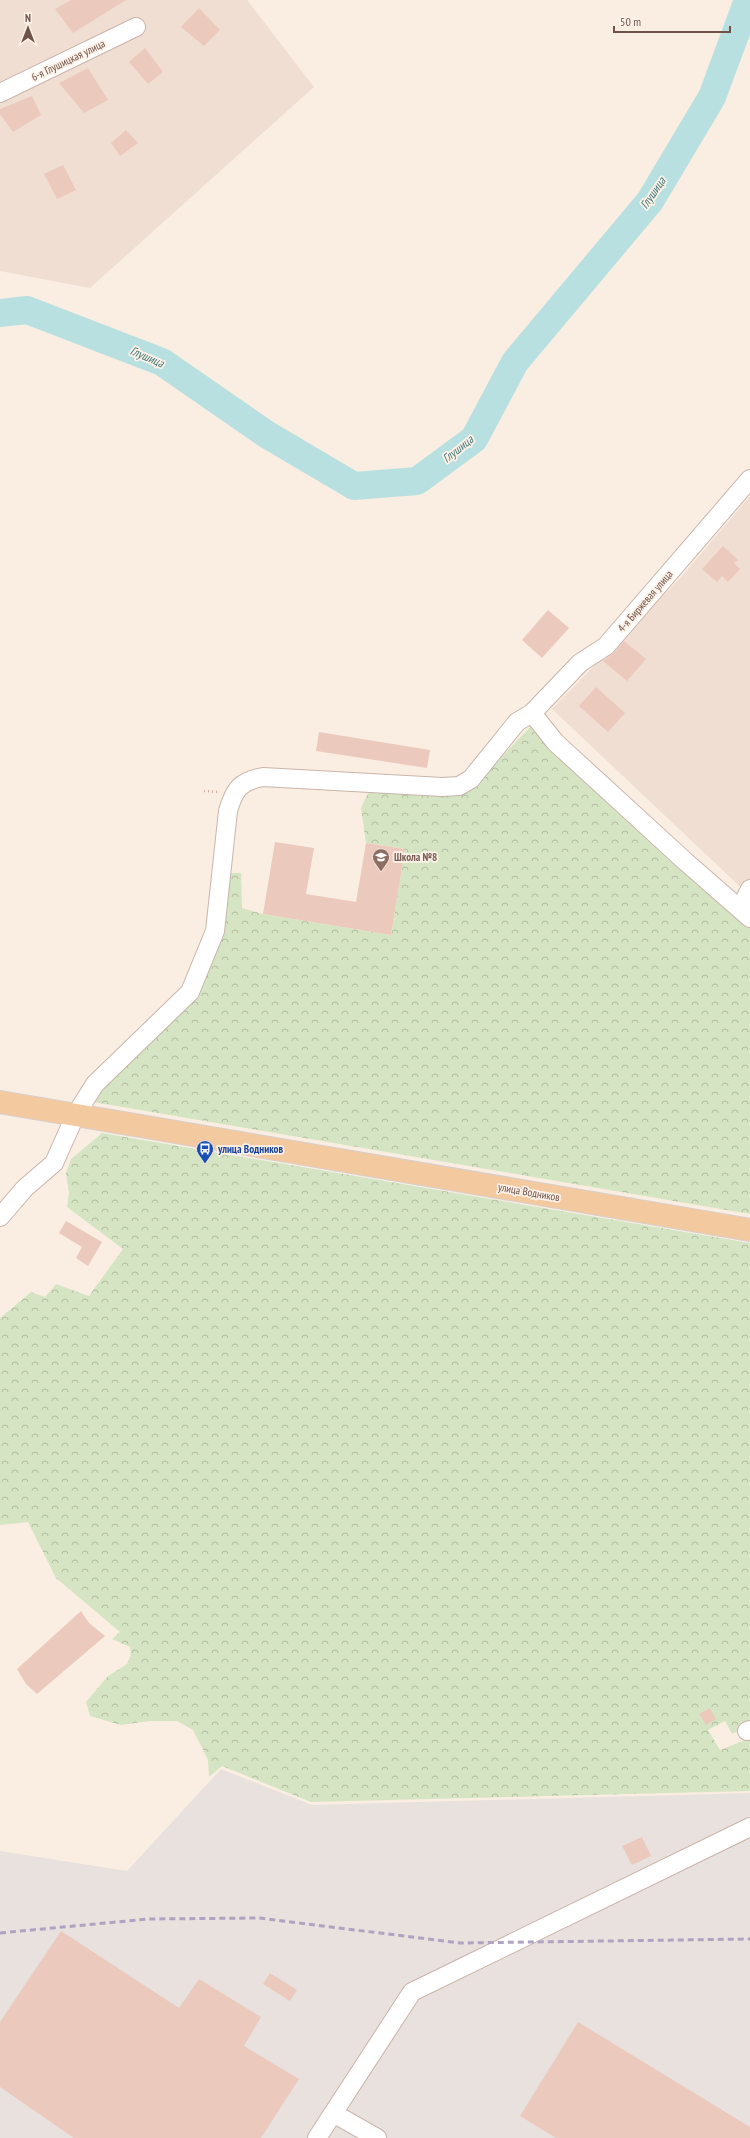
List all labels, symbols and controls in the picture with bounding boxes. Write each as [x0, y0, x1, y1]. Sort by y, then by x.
north arrow [8, 8, 48, 48]
scale bar [614, 8, 730, 34]
text: N [25, 11, 31, 25]
text: 50 m [620, 14, 641, 29]
street label: 6-я Глушицкая улица [29, 36, 107, 84]
water label: Глушица [637, 173, 669, 212]
water label: Глушица [128, 343, 167, 371]
water label: Глушица [439, 431, 477, 466]
street label: 4-я Биржевая улица [614, 567, 676, 635]
school or university icon: Школа №8 [371, 847, 391, 872]
place label: Школа №8 [394, 850, 437, 864]
bus stop icon: улица Водников [195, 1139, 215, 1164]
place label: улица Водников [217, 1142, 283, 1156]
street label: улица Водников [497, 1180, 562, 1204]

